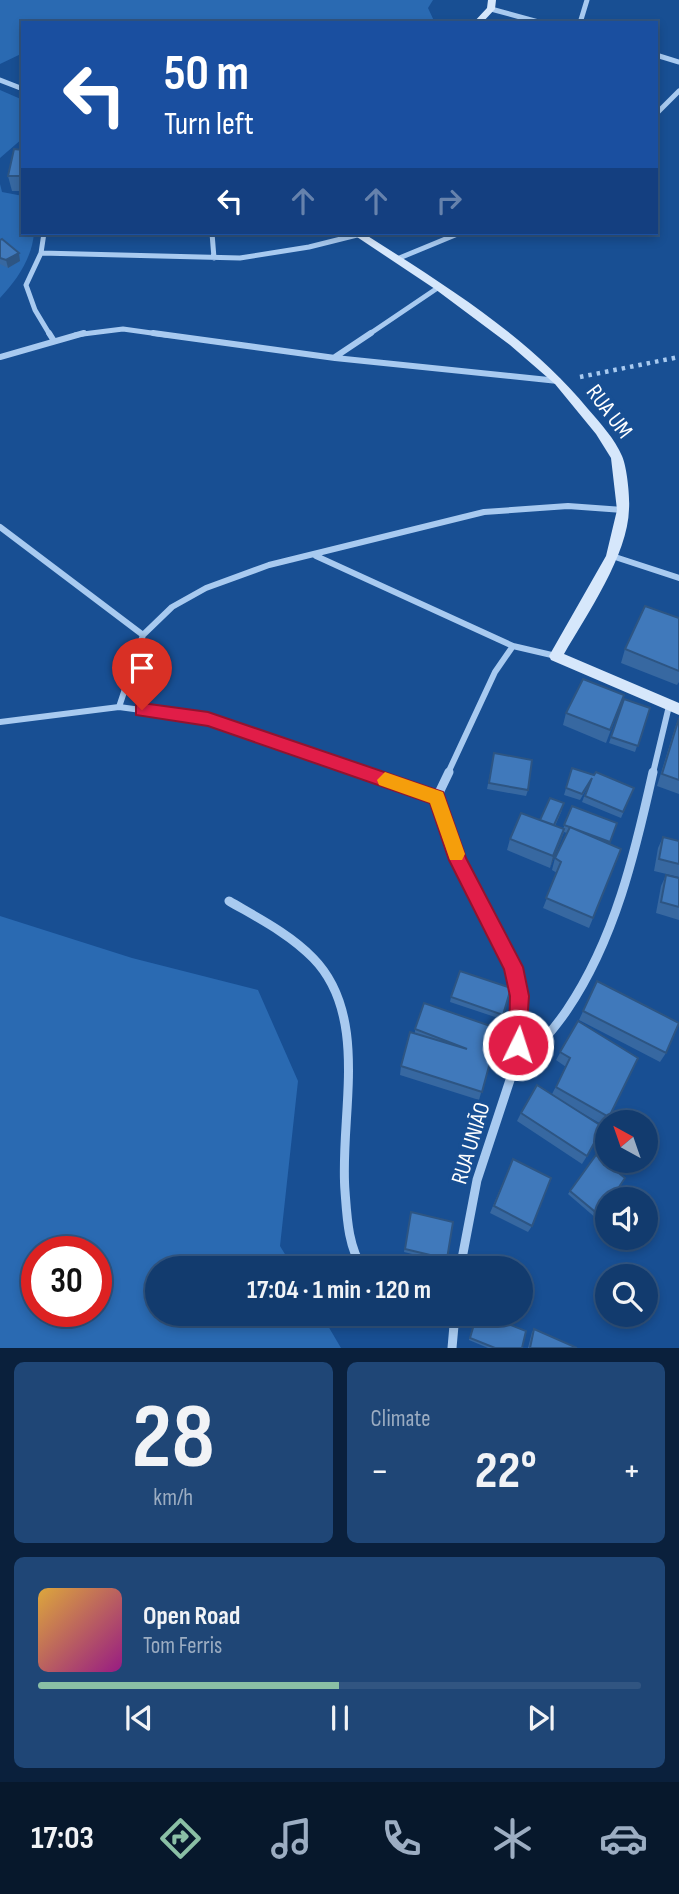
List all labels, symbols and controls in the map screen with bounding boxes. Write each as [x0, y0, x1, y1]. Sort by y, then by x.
text: 50 m [164, 45, 249, 104]
icon: left [49, 49, 140, 140]
text: Turn left [164, 105, 254, 144]
icon: left [211, 182, 249, 220]
icon: ahead [284, 182, 322, 220]
icon: ahead [357, 182, 395, 220]
icon: right [430, 182, 468, 220]
street label: RUA UM [580, 379, 639, 444]
pin [112, 638, 172, 710]
icon: arrive [123, 649, 161, 687]
position arrow [481, 1008, 555, 1082]
street label: RUA UNIÃO [445, 1099, 497, 1188]
north arrow [595, 1110, 658, 1172]
map controls [595, 1110, 658, 1327]
button: sound [595, 1187, 658, 1250]
speed limit sign: 30 [21, 1236, 112, 1327]
button: search [595, 1264, 658, 1327]
text: 17:04 · 1 min · 120 m [247, 1275, 431, 1306]
text: 28 [132, 1384, 215, 1493]
text: Climate [371, 1405, 430, 1433]
text: 22° [475, 1440, 537, 1503]
text: − [371, 1449, 389, 1494]
text: + [622, 1449, 641, 1494]
text: km/h [153, 1484, 193, 1512]
text: Open Road [143, 1601, 240, 1632]
text: Tom Ferris [143, 1632, 222, 1660]
icon: previous [120, 1699, 158, 1737]
icon: pause [321, 1699, 359, 1737]
icon: next [522, 1699, 560, 1737]
icon: directions [156, 1814, 205, 1863]
icon: music [267, 1814, 316, 1863]
icon: phone [377, 1814, 426, 1863]
icon: climate [488, 1814, 537, 1863]
icon: car [599, 1814, 648, 1863]
text: 17:03 [31, 1819, 94, 1858]

